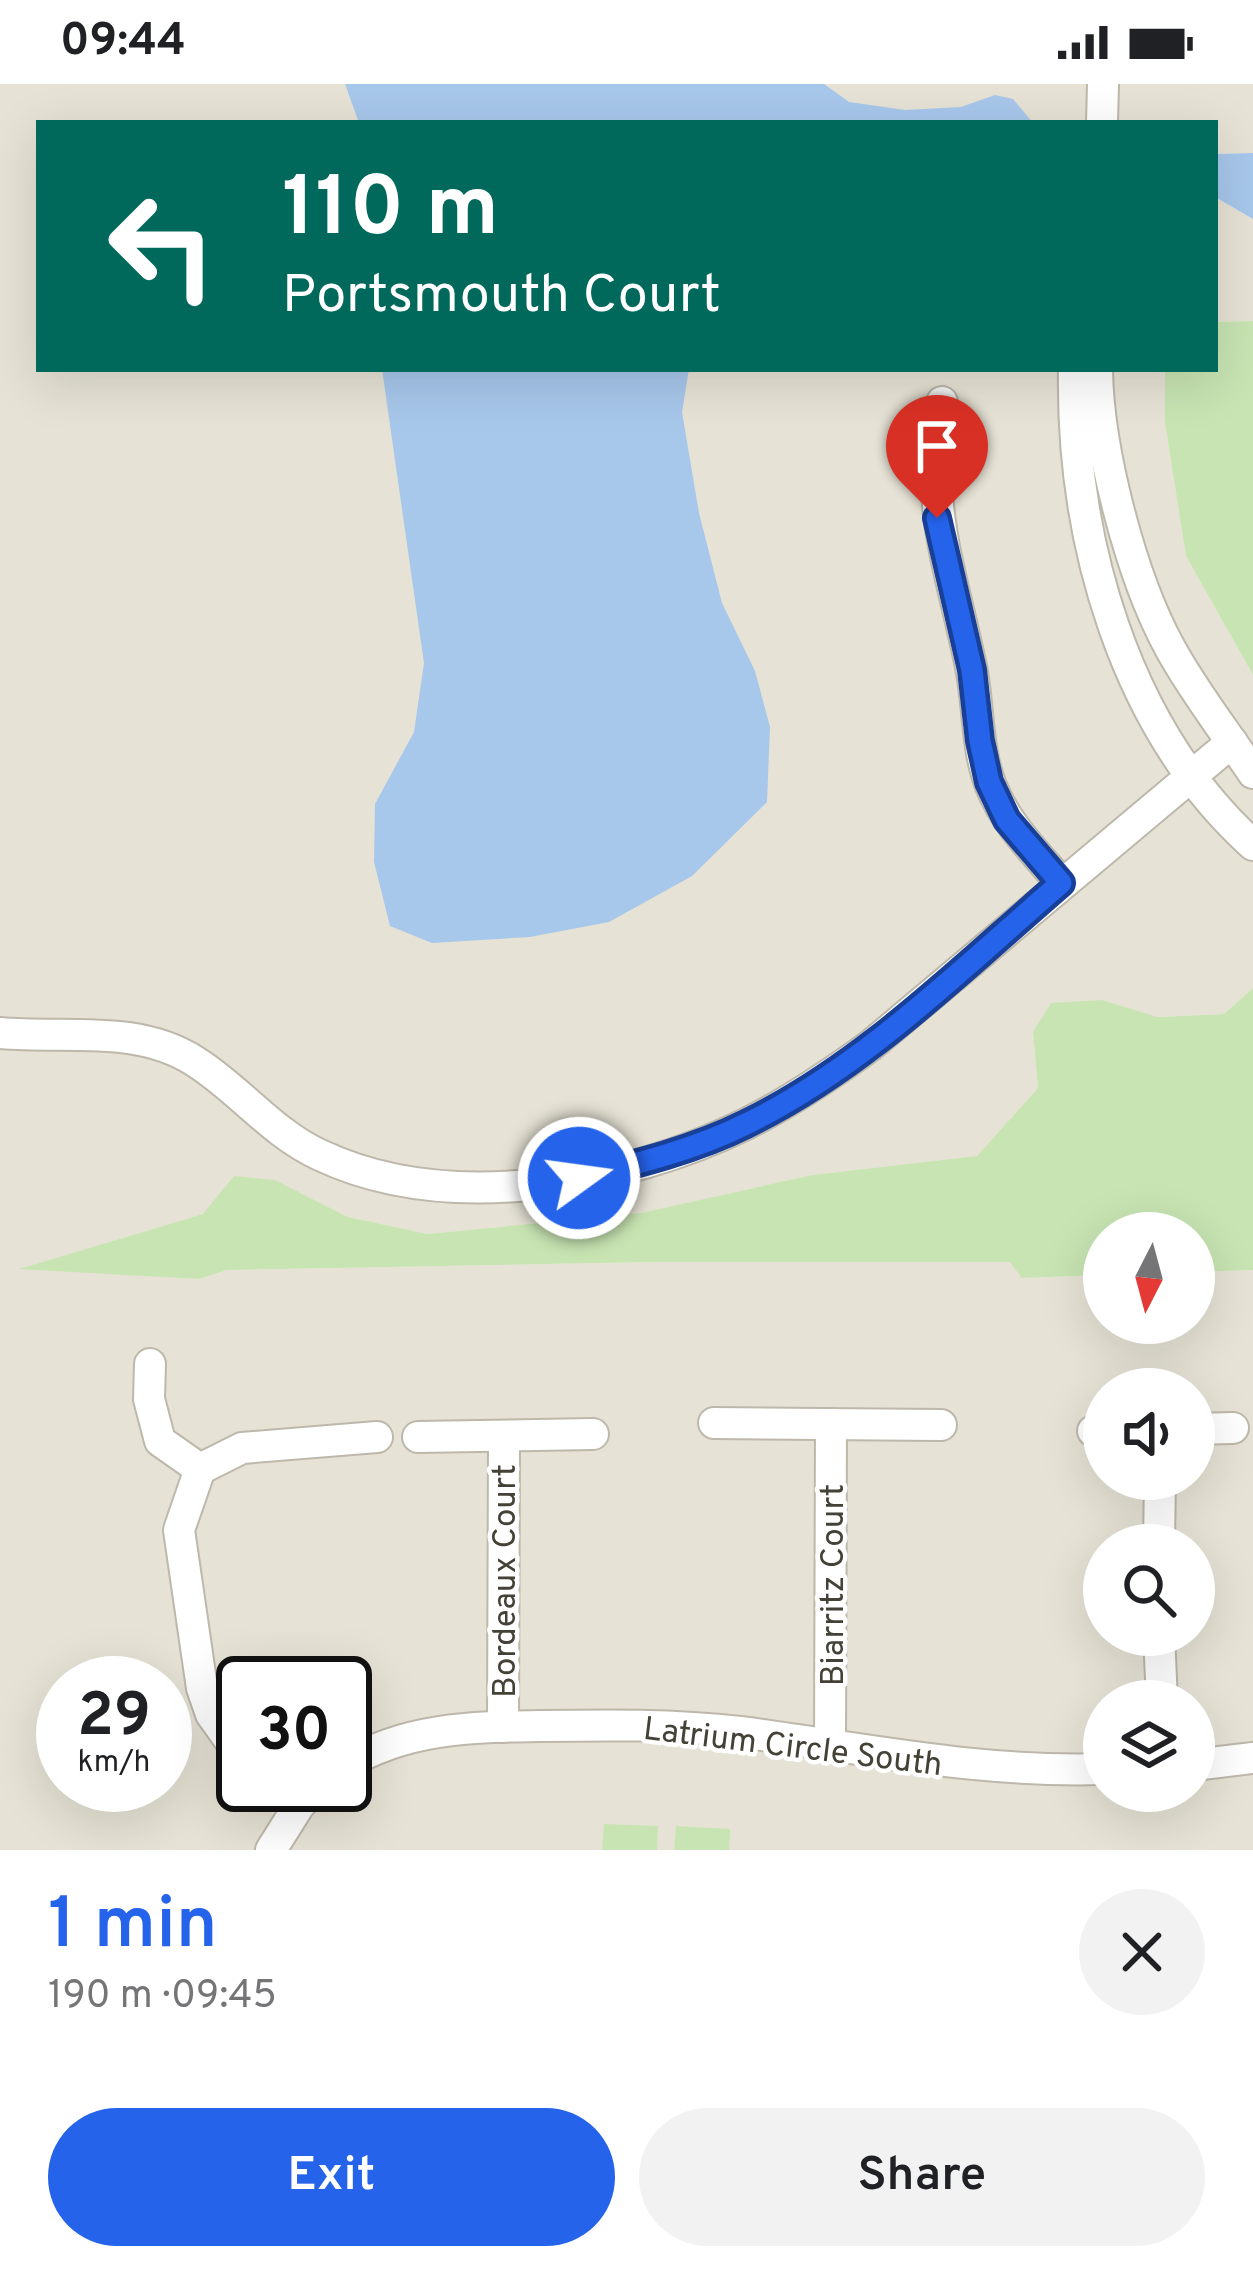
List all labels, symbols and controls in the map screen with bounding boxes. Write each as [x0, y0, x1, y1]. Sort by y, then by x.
text: 09:44 [60, 14, 186, 71]
text: 110 m [282, 159, 499, 265]
icon: left [84, 168, 240, 324]
text: Portsmouth Court [282, 263, 721, 332]
pin [886, 395, 988, 518]
icon: arrive [904, 413, 970, 479]
position arrow [516, 1115, 642, 1241]
north arrow [1083, 1212, 1215, 1344]
map controls [1083, 1212, 1215, 1812]
button: sound [1083, 1368, 1215, 1500]
street label: Bordeaux Court [486, 1464, 528, 1698]
street label: Biarritz Court [814, 1484, 856, 1686]
button: search [1083, 1524, 1215, 1656]
speed limit sign: 30 [216, 1656, 372, 1812]
button: layers [1083, 1680, 1215, 1812]
text: 29 [77, 1681, 151, 1757]
street label: Latrium Circle South [641, 1710, 944, 1788]
text: km/h [78, 1745, 150, 1782]
text: 1 min [48, 1882, 218, 1974]
button: close [1079, 1889, 1205, 2015]
text: 190 m · 09:45 [48, 1973, 277, 2022]
button: Exit [48, 2108, 615, 2246]
button: Share [639, 2108, 1205, 2246]

